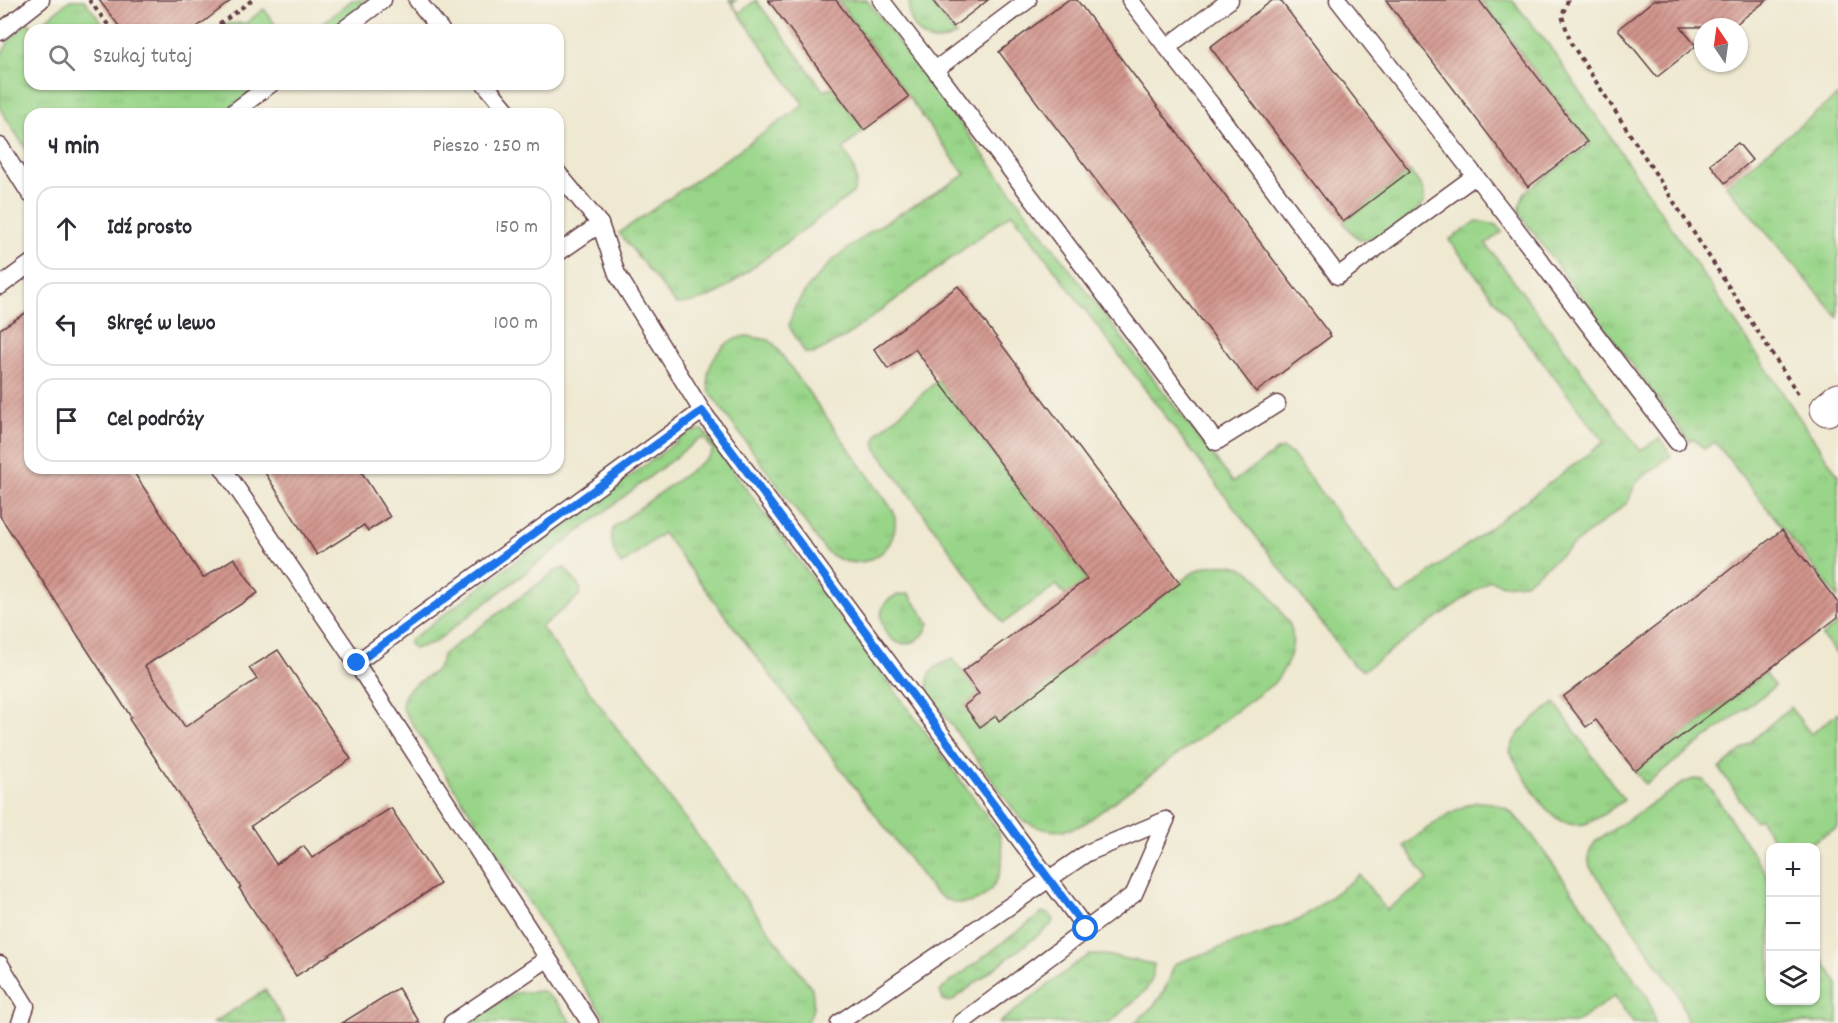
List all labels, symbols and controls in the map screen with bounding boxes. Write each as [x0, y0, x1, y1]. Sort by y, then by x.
north arrow [1694, 18, 1748, 72]
search box [24, 24, 564, 90]
icon: search [45, 41, 78, 74]
text: Szukaj tutaj [93, 42, 192, 73]
text: 4 min [48, 129, 99, 166]
text: Pieszo · 250 m [433, 133, 540, 161]
icon: ahead [50, 212, 83, 245]
text: Idź prosto [107, 213, 192, 244]
text: 150 m [495, 214, 538, 242]
icon: left [50, 308, 83, 341]
text: Skręć w lewo [107, 309, 216, 340]
text: 100 m [494, 310, 538, 338]
icon: arrive [50, 404, 83, 437]
text: Cel podróży [107, 405, 203, 436]
route end [343, 649, 369, 675]
map controls [1766, 843, 1820, 1005]
button: + [1766, 843, 1820, 897]
button: − [1766, 897, 1820, 951]
route start [1072, 915, 1098, 941]
button: layers [1766, 951, 1820, 1005]

